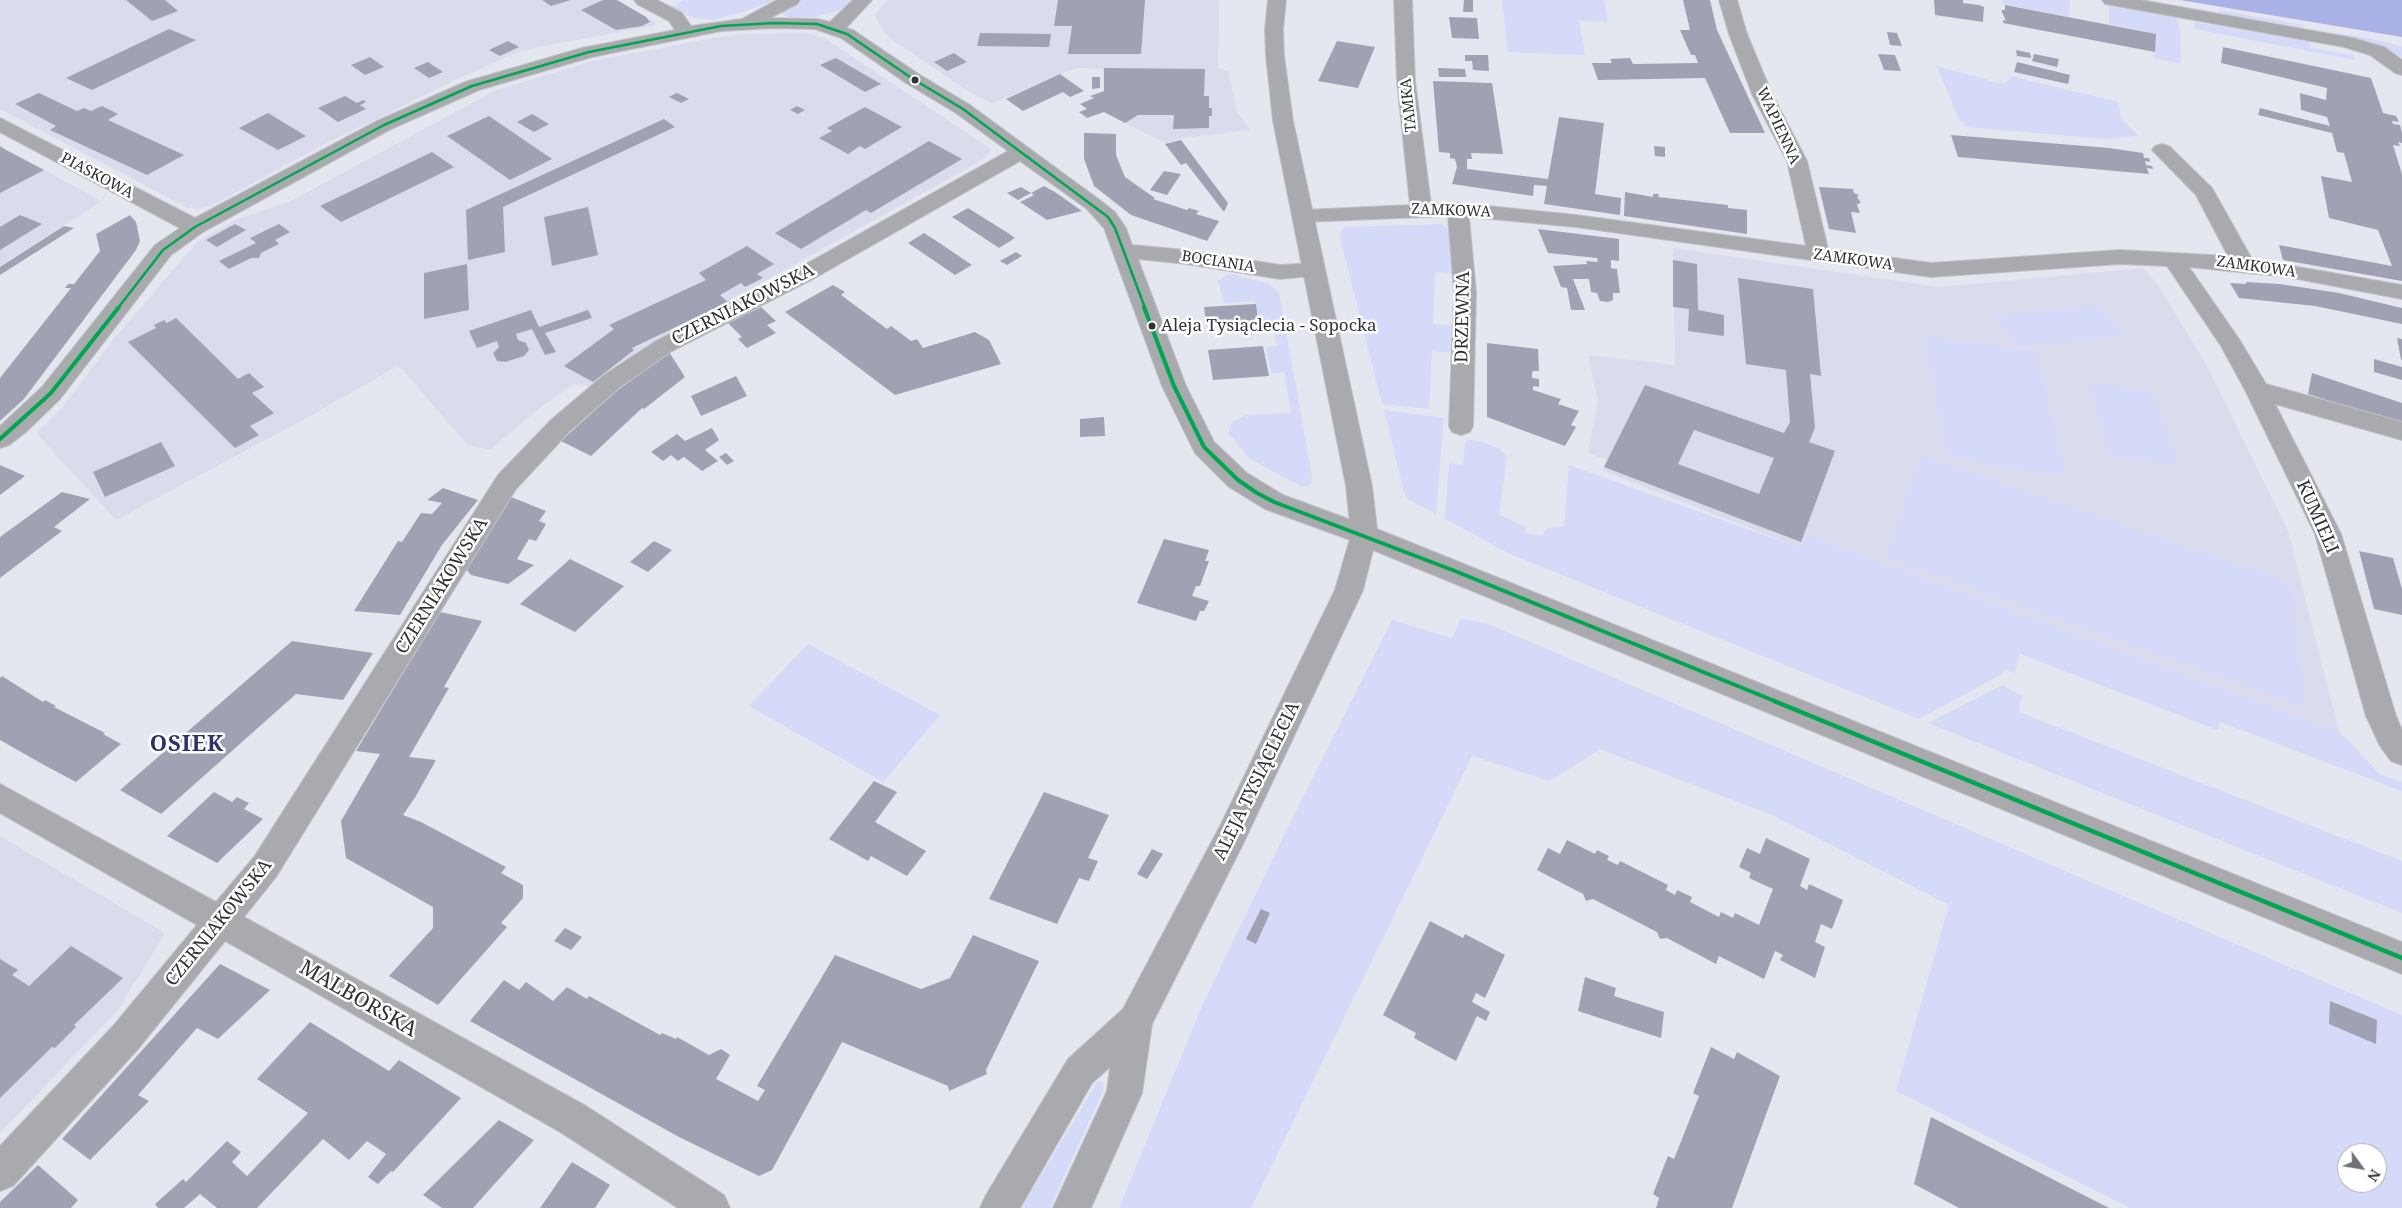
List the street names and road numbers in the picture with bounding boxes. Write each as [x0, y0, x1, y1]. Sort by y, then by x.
street label: TAMKA [1397, 77, 1421, 133]
street label: WAPIENNA [1752, 85, 1804, 167]
street label: PIASKOWA [58, 149, 136, 203]
street label: ZAMKOWA [1411, 201, 1491, 221]
street label: ZAMKOWA [1812, 246, 1894, 274]
street label: BOCIANIA [1180, 247, 1256, 277]
street label: ZAMKOWA [2215, 253, 2297, 281]
street label: CZERNIAKOWSKA [668, 260, 818, 350]
street label: DRZEWNA [1451, 271, 1475, 363]
street label: KUMIELI [2291, 477, 2343, 557]
street label: CZERNIAKOWSKA [391, 514, 493, 658]
street label: ALEJA TYSIĄCLECIA [1209, 698, 1305, 864]
street label: CZERNIAKOWSKA [161, 855, 277, 991]
street label: MALBORSKA [295, 955, 421, 1043]

